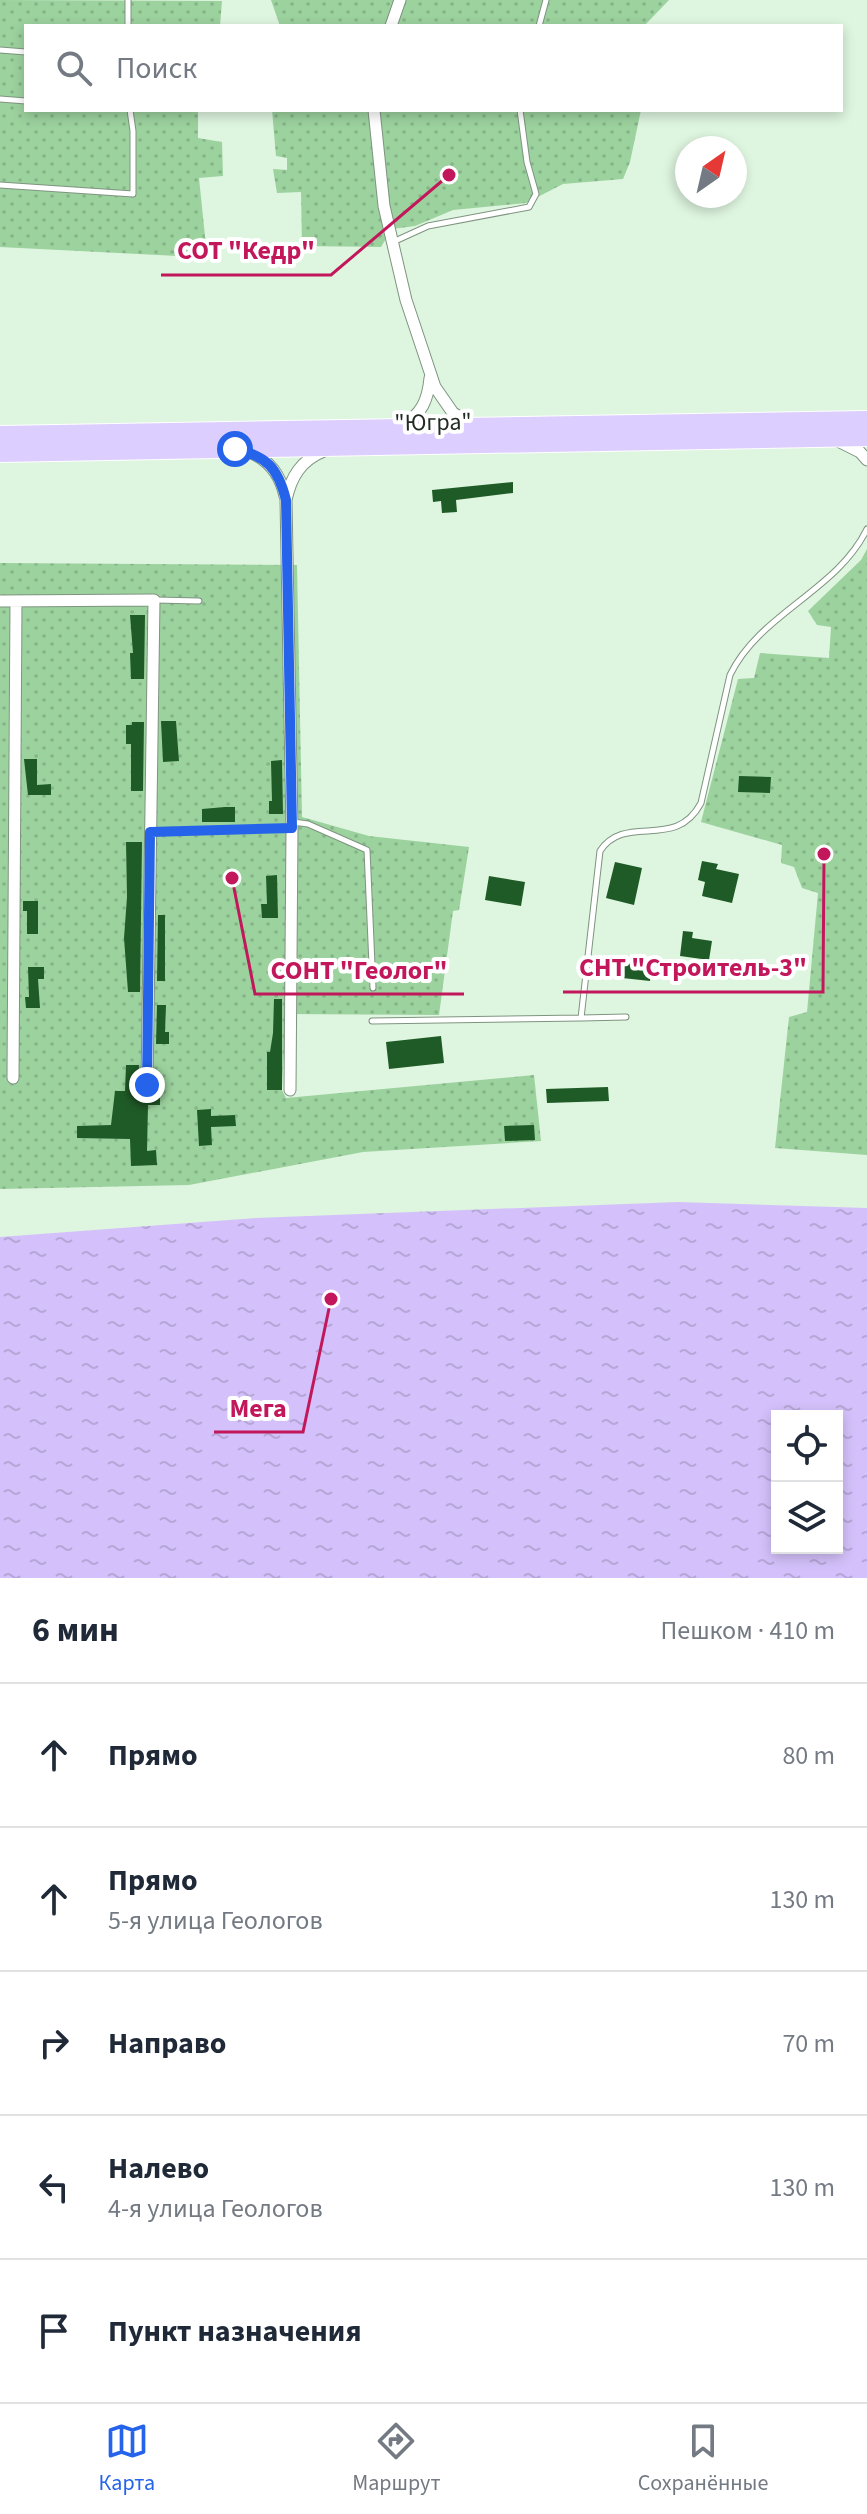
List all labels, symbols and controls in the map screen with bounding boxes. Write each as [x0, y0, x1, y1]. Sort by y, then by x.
search box [24, 24, 843, 112]
icon: search [52, 46, 96, 90]
text: Поиск [116, 47, 197, 90]
north arrow [675, 136, 747, 208]
callout: СОТ "Кедр" [161, 225, 331, 275]
text: СОТ "Кедр" [177, 232, 315, 269]
street label: "Югра" [394, 404, 472, 441]
route start [217, 431, 253, 467]
callout: СНТ "Строитель-3" [563, 942, 823, 992]
callout: СОНТ "Геолог" [255, 944, 464, 994]
text: СНТ "Строитель-3" [579, 949, 807, 986]
text: СОНТ "Геолог" [271, 952, 447, 989]
route end [129, 1067, 165, 1103]
callout: Мега [214, 1382, 303, 1432]
text: Мега [229, 1390, 287, 1427]
map controls [771, 1410, 843, 1554]
button: locate [771, 1410, 843, 1482]
button: layers [771, 1482, 843, 1554]
text: 6 мин [32, 1606, 119, 1655]
text: Пешком · 410 m [660, 1612, 835, 1649]
icon: ahead [32, 1733, 76, 1777]
text: Прямо [108, 1734, 198, 1777]
text: 80 m [782, 1737, 835, 1774]
text: Прямо [108, 1859, 198, 1902]
icon: ahead [32, 1877, 76, 1921]
text: 130 m [769, 1881, 835, 1918]
text: 5-я улица Геологов [108, 1902, 323, 1939]
icon: right [32, 2021, 76, 2065]
text: Направо [108, 2022, 226, 2065]
text: 70 m [782, 2025, 835, 2062]
text: Налево [108, 2147, 209, 2190]
icon: left [32, 2165, 76, 2209]
text: 130 m [769, 2169, 835, 2206]
text: 4-я улица Геологов [108, 2190, 323, 2227]
icon: arrive [32, 2309, 76, 2353]
text: Пункт назначения [108, 2310, 362, 2353]
tab: Карта [99, 2419, 155, 2499]
tab: Маршрут [352, 2419, 441, 2499]
tab: Сохранённые [638, 2419, 768, 2499]

